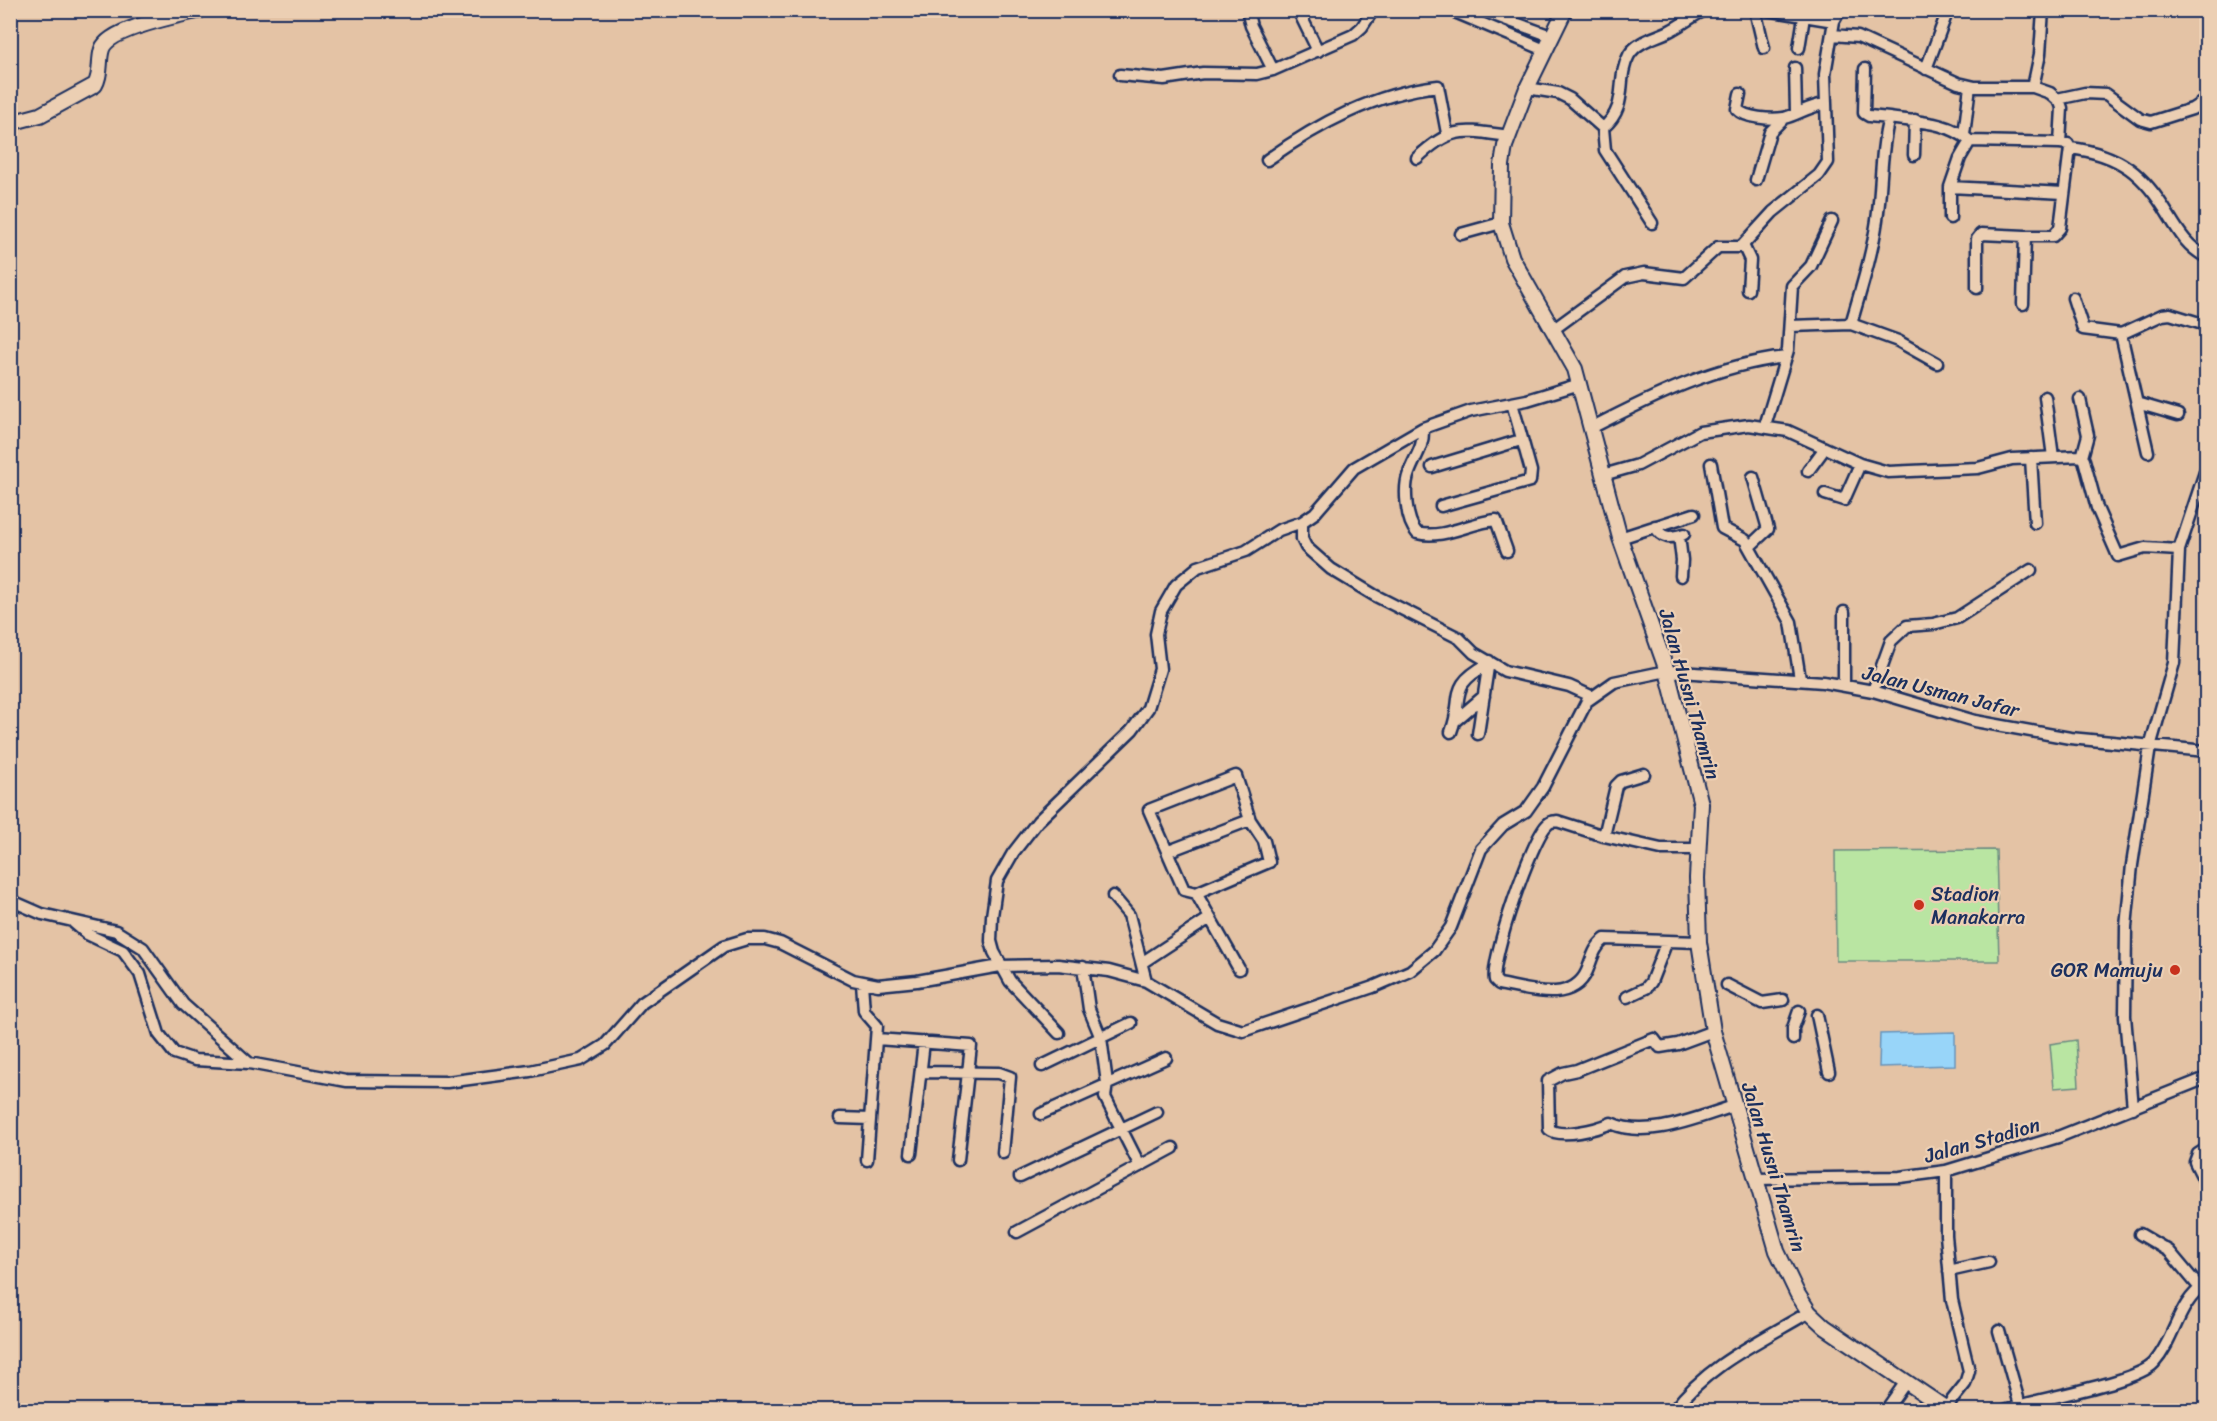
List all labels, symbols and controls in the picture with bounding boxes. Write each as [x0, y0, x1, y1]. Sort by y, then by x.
street label: Jalan Husni Thamrin [1648, 604, 1731, 784]
street label: Jalan Usman Jafar [1858, 655, 2025, 728]
place label: Stadion Manakarra [1931, 877, 2025, 935]
marker: Stadion Manakarra [1912, 898, 1926, 912]
place label: GOR Mamuju [2051, 953, 2163, 988]
marker: GOR Mamuju [2168, 963, 2182, 977]
street label: Jalan Husni Thamrin [1731, 1077, 1816, 1257]
street label: Jalan Stadion [1919, 1107, 2044, 1174]

